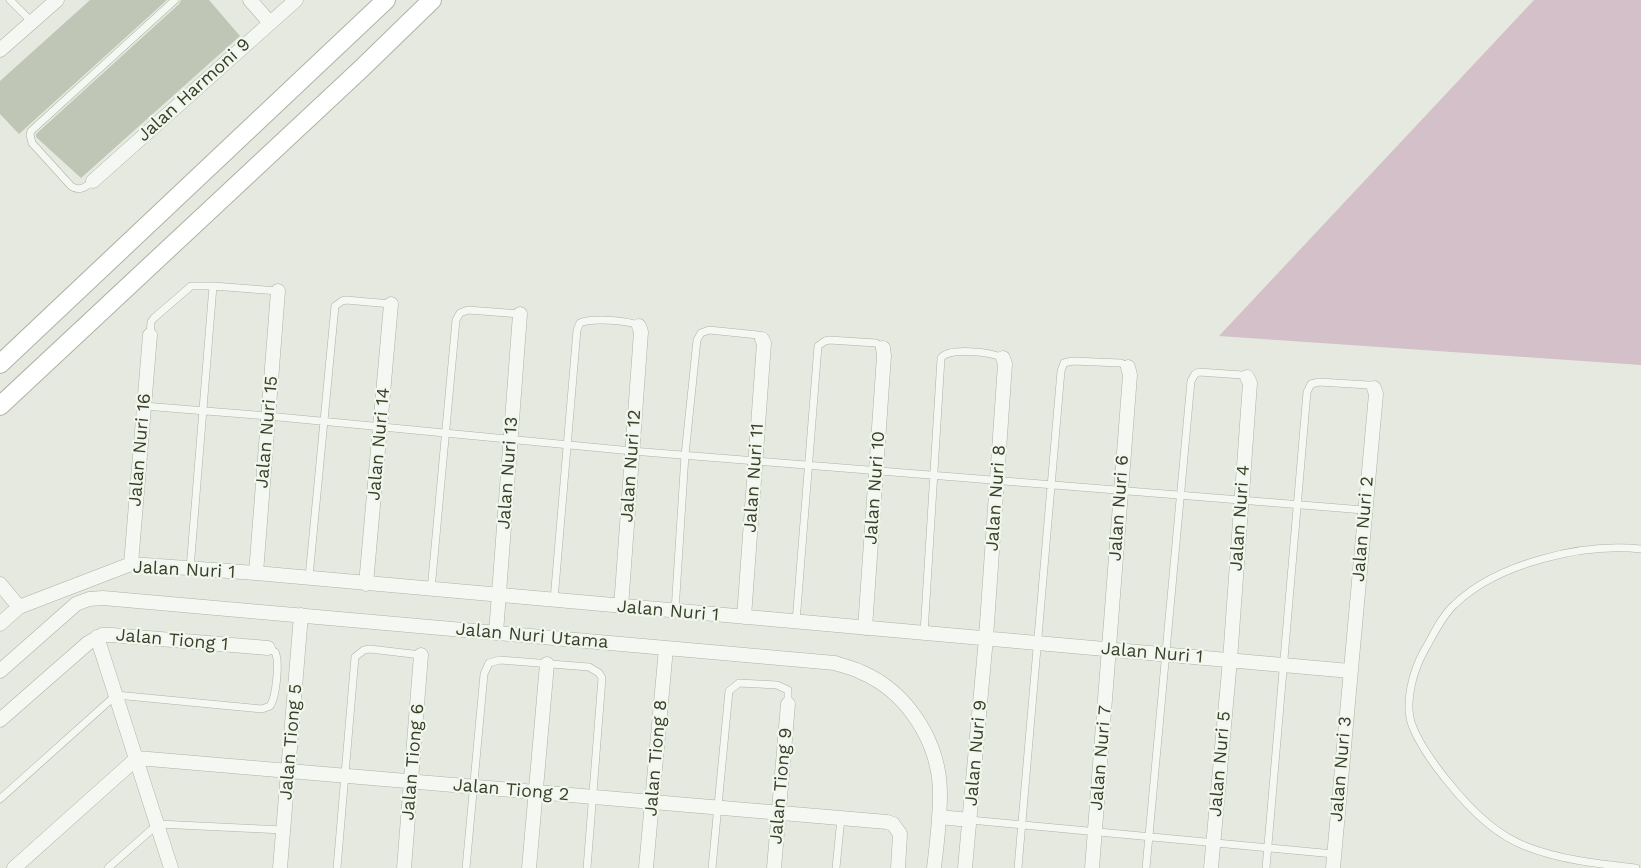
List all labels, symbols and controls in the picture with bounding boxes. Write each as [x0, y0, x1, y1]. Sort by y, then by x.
street label: Jalan Harmoni 9 [133, 34, 255, 146]
street label: Jalan Nuri 15 [251, 375, 283, 489]
street label: Jalan Nuri 14 [363, 387, 395, 501]
street label: Jalan Nuri 16 [124, 393, 156, 507]
street label: Jalan Nuri 12 [616, 409, 646, 523]
street label: Jalan Nuri 13 [493, 416, 523, 530]
street label: Jalan Nuri 11 [739, 423, 769, 533]
street label: Jalan Nuri 10 [860, 431, 890, 545]
street label: Jalan Nuri 8 [982, 444, 1010, 552]
street label: Jalan Nuri 6 [1105, 454, 1133, 562]
street label: Jalan Nuri 4 [1226, 464, 1254, 572]
street label: Jalan Nuri 2 [1348, 475, 1378, 583]
street label: Jalan Nuri 1 [132, 557, 236, 583]
street label: Jalan Nuri 1 [616, 596, 720, 626]
street label: Jalan Nuri Utama [455, 619, 609, 653]
street label: Jalan Tiong 1 [115, 624, 229, 656]
street label: Jalan Nuri 1 [1100, 638, 1204, 668]
street label: Jalan Tiong 5 [275, 683, 307, 801]
street label: Jalan Tiong 8 [640, 699, 672, 817]
street label: Jalan Nuri 9 [961, 699, 991, 807]
street label: Jalan Tiong 6 [397, 703, 429, 821]
street label: Jalan Nuri 7 [1086, 704, 1116, 812]
street label: Jalan Nuri 5 [1205, 710, 1235, 818]
street label: Jalan Nuri 3 [1326, 715, 1356, 823]
street label: Jalan Tiong 9 [765, 727, 797, 845]
street label: Jalan Tiong 2 [452, 774, 570, 806]

